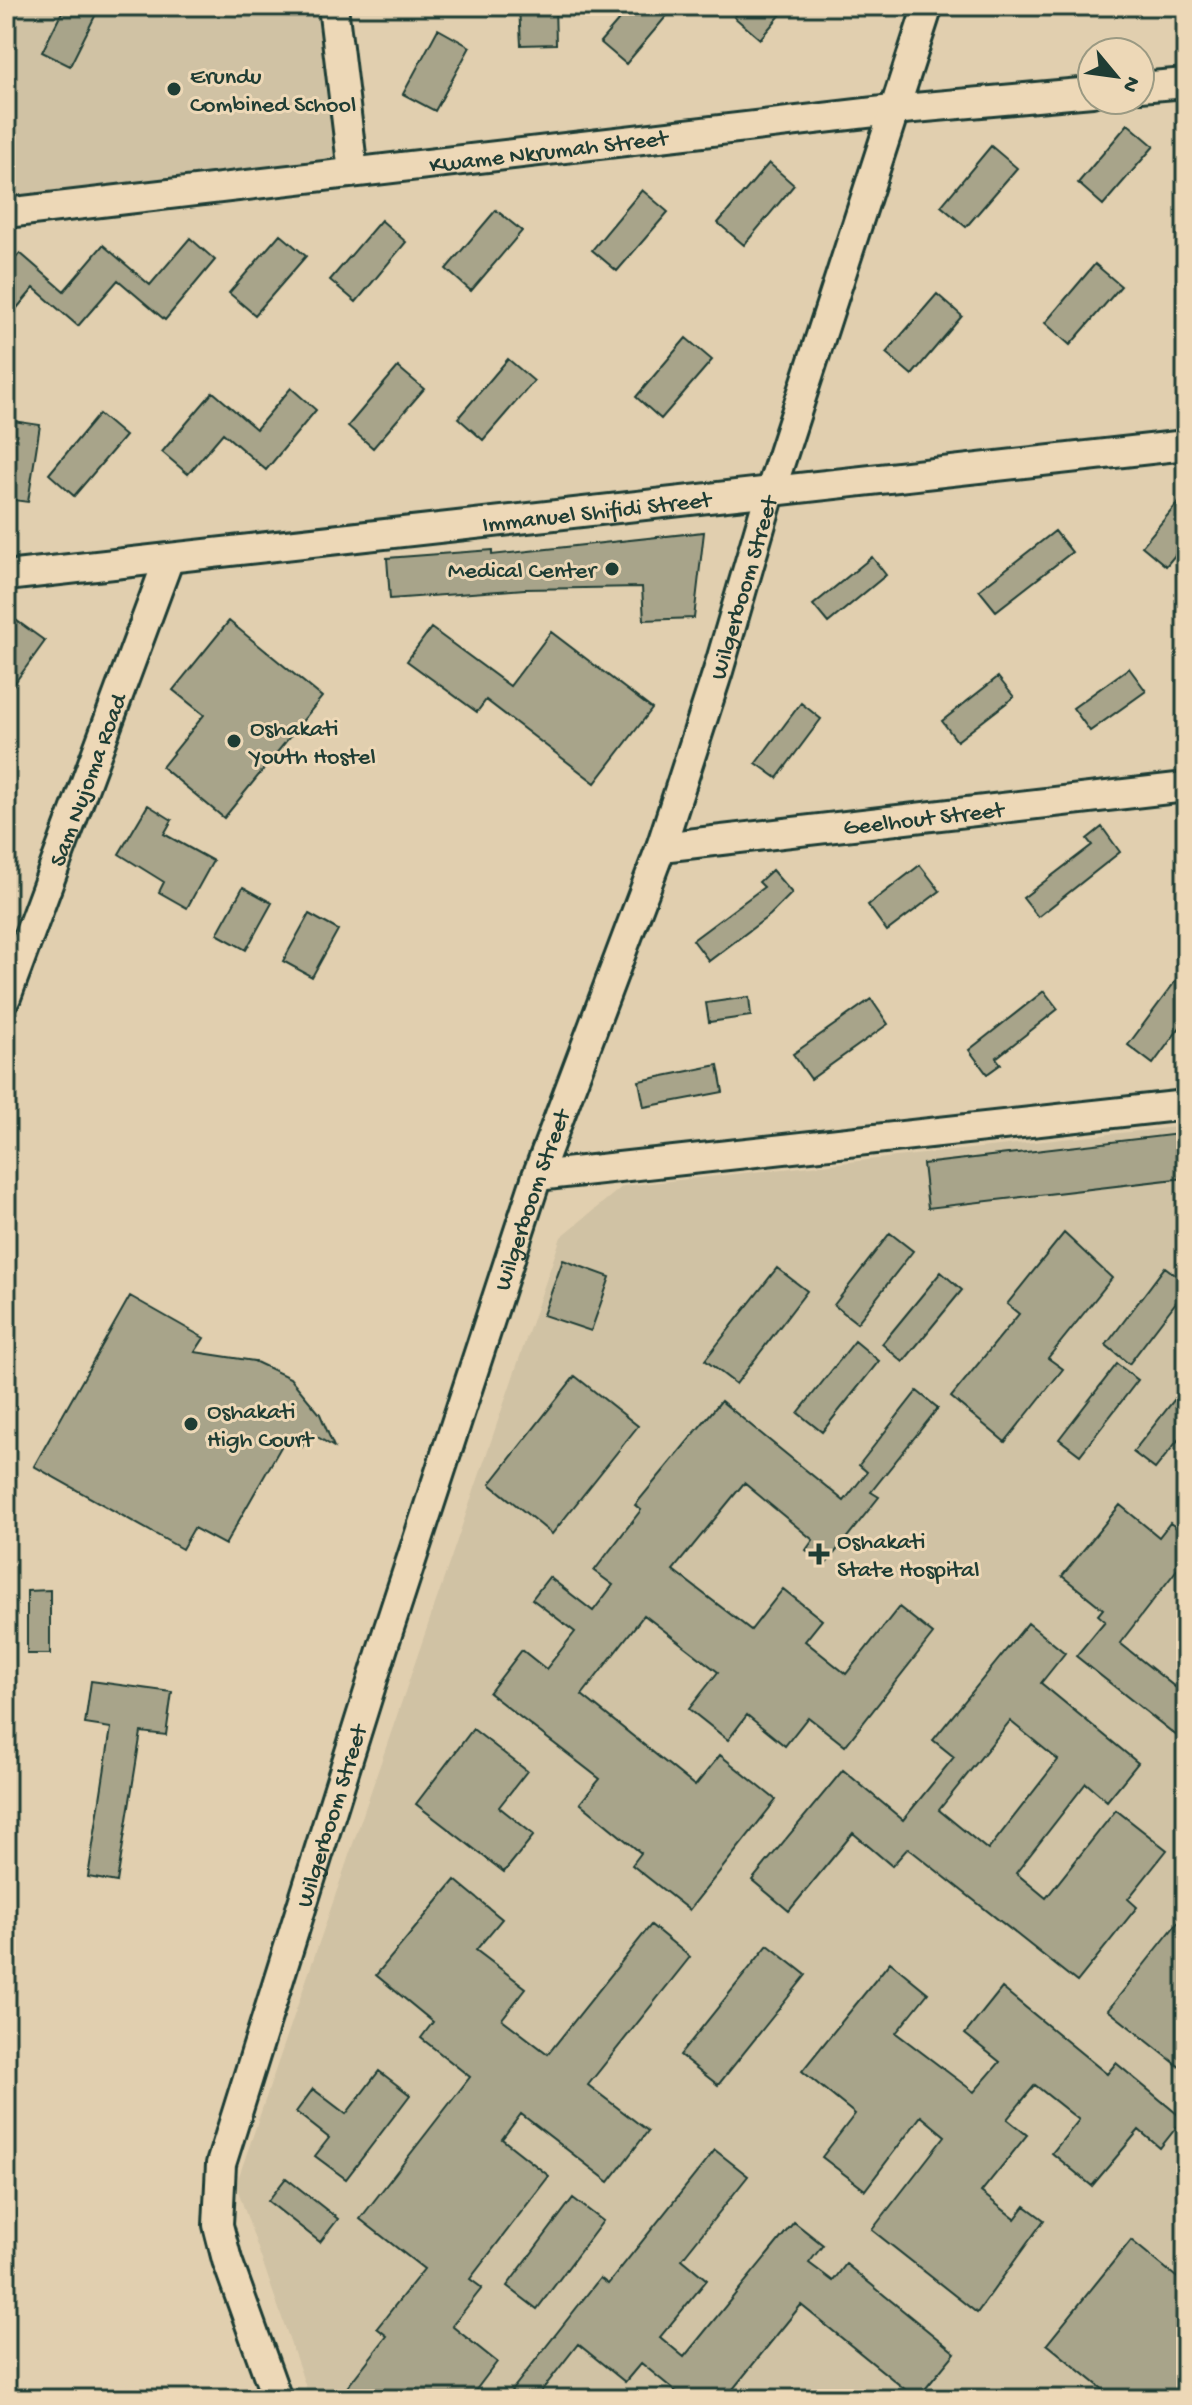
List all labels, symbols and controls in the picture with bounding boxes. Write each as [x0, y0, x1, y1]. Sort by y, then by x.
north arrow [1076, 36, 1156, 116]
place label: Erundu Combined School [190, 64, 356, 121]
text: N [1115, 71, 1145, 96]
marker: Erundu Combined School [165, 80, 183, 98]
street label: Kwame Nkrumah Street [428, 125, 672, 182]
street label: Immanuel Shifidi Street [481, 487, 715, 541]
street label: Wilgerboom Street [705, 491, 787, 683]
place label: Medical Center [448, 558, 599, 587]
marker: Medical Center [603, 560, 621, 578]
street label: Sam Nujoma Road [45, 689, 136, 871]
place label: Oshakati Youth Hostel [248, 716, 376, 773]
marker: Oshakati Youth Hostel [225, 732, 243, 750]
street label: Geelhout Street [842, 797, 1008, 844]
street label: Wilgerboom Street [489, 1104, 580, 1295]
place label: Oshakati High Court [207, 1399, 315, 1456]
marker: Oshakati High Court [182, 1415, 200, 1433]
place label: Oshakati State Hospital [837, 1529, 980, 1586]
marker: Oshakati State Hospital [808, 1543, 830, 1565]
street label: Wilgerboom Street [291, 1720, 376, 1912]

